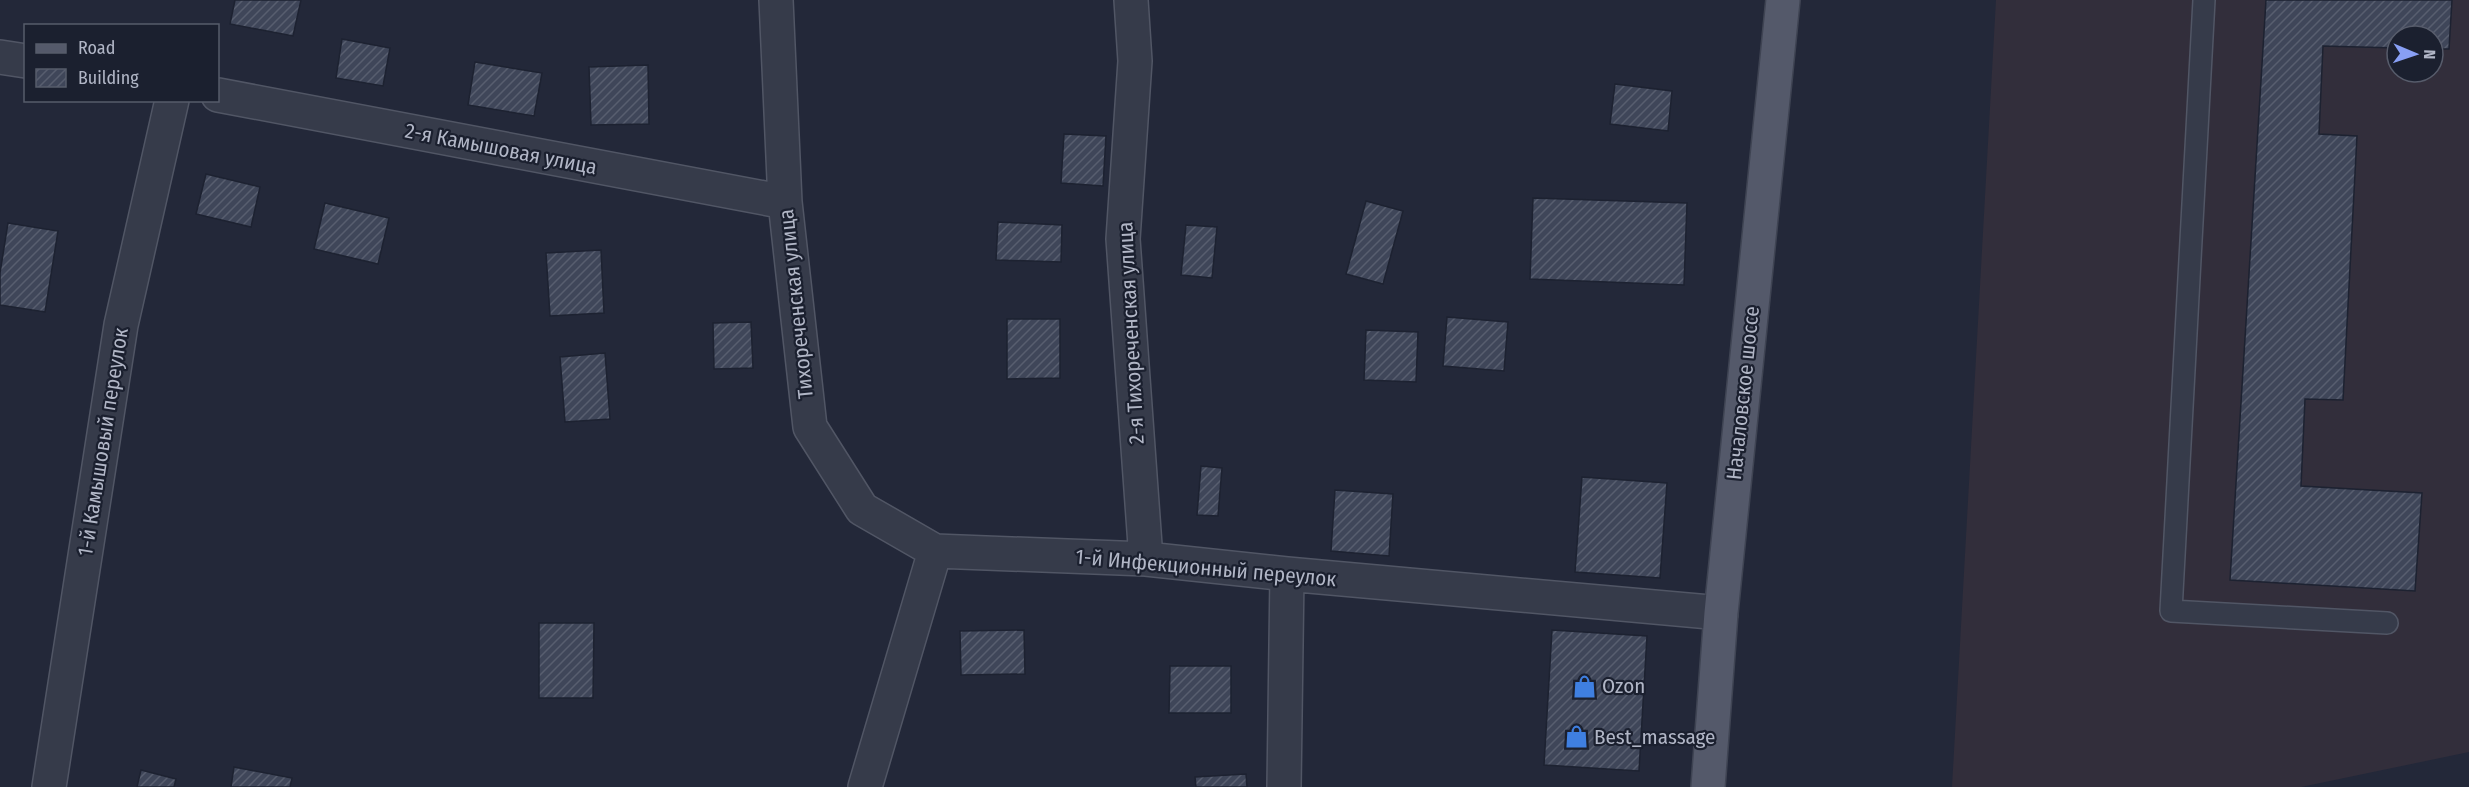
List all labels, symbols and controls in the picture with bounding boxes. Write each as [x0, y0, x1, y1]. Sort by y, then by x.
legend [24, 24, 219, 102]
north arrow [2385, 24, 2445, 84]
text: Road [78, 37, 115, 59]
text: N [2420, 49, 2439, 60]
text: Building [78, 67, 139, 89]
street label: 2-я Камышовая улица [403, 118, 599, 180]
street label: Тихореченская улица [773, 208, 819, 400]
street label: 2-я Тихореченская улица [1112, 221, 1150, 445]
street label: Началовское шоссе [1721, 305, 1765, 481]
street label: 1-й Камышовый переулок [72, 326, 134, 558]
street label: 1-й Инфекционный переулок [1075, 544, 1338, 592]
shop icon: Ozon [1571, 673, 1597, 699]
place label: Ozon [1602, 673, 1645, 699]
shop icon: Best_massage [1563, 724, 1589, 750]
place label: Best_massage [1594, 724, 1715, 750]

